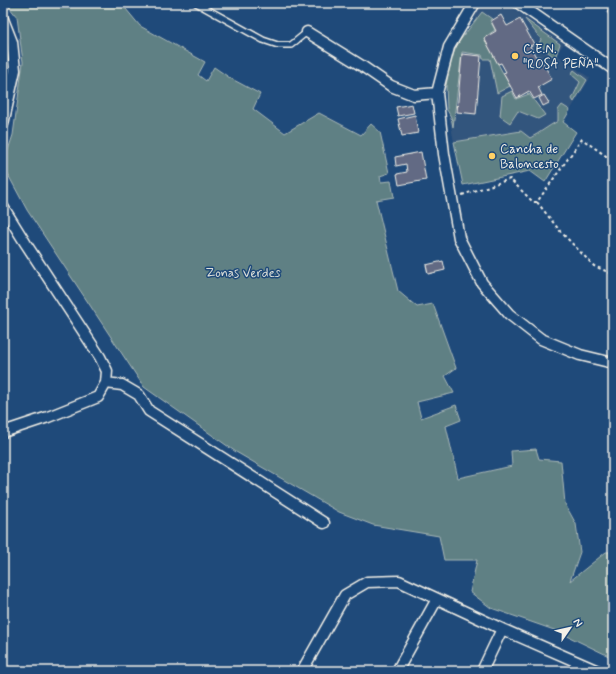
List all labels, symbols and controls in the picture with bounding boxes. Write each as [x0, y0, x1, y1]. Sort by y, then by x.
place label: C.E.N. "ROSA PEÑA" [523, 41, 599, 73]
marker: C.E.N. "ROSA PEÑA" [510, 51, 520, 61]
place label: Cancha de Baloncesto [500, 141, 559, 173]
marker: Cancha de Baloncesto [487, 151, 497, 161]
park label: Zonas Verdes [205, 265, 281, 282]
north arrow [550, 608, 590, 648]
text: N [570, 616, 585, 630]

